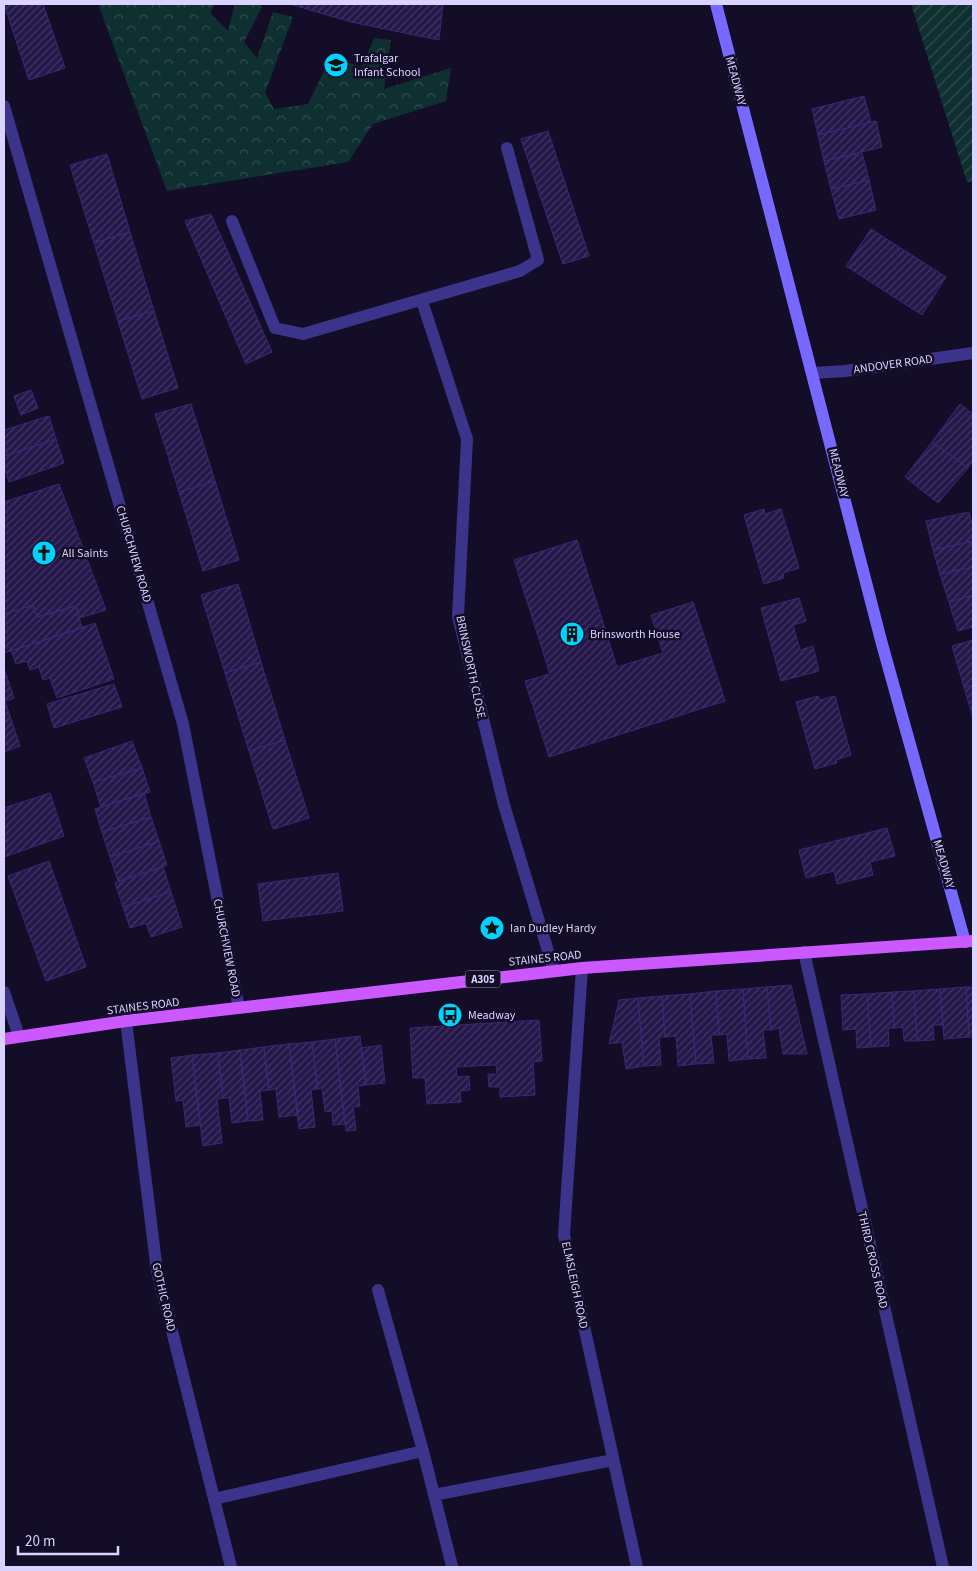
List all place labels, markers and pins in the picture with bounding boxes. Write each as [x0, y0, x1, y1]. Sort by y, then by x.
place label: Trafalgar Infant School [354, 50, 421, 81]
school or university icon: Trafalgar Infant School [323, 52, 349, 78]
church icon: All Saints [31, 540, 57, 566]
place label: All Saints [62, 545, 108, 562]
building icon: Brinsworth House [559, 621, 585, 647]
place label: Brinsworth House [590, 626, 680, 643]
place icon: Ian Dudley Hardy [479, 915, 505, 941]
place label: Ian Dudley Hardy [510, 920, 596, 937]
bus stop icon: Meadway [437, 1002, 463, 1028]
place label: Meadway [468, 1007, 516, 1024]

